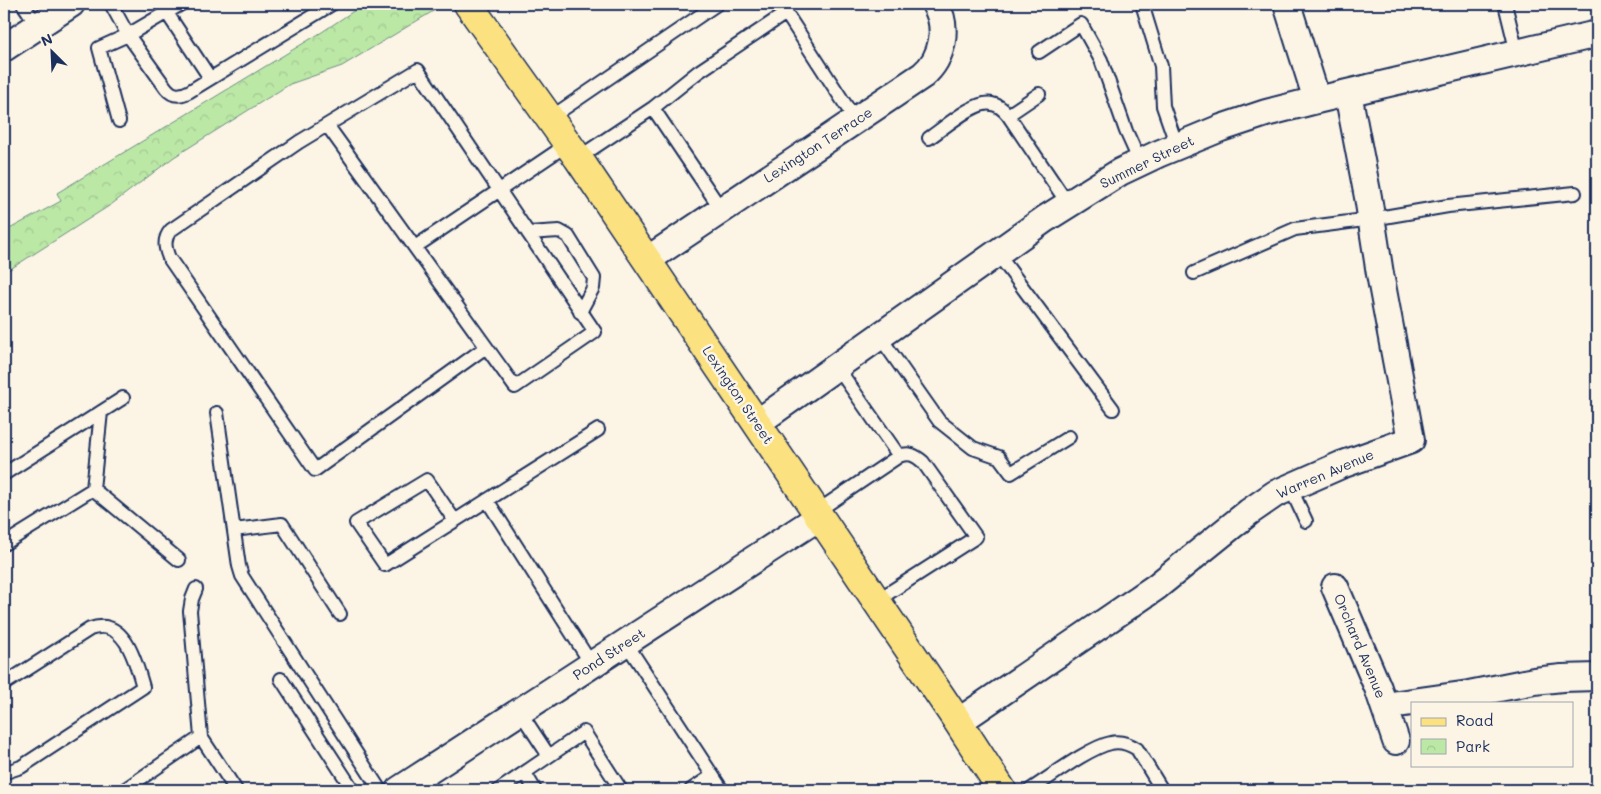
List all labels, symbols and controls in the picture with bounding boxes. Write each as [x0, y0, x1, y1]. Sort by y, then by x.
north arrow [28, 28, 78, 78]
text: N [38, 29, 55, 51]
street label: Lexington Terrace [760, 102, 876, 187]
street label: Summer Street [1097, 131, 1197, 193]
street label: Lexington Street [699, 342, 778, 448]
street label: Warren Avenue [1273, 444, 1377, 503]
street label: Orchard Avenue [1330, 591, 1391, 701]
street label: Pond Street [569, 623, 649, 684]
legend [1411, 702, 1574, 766]
text: Road [1456, 710, 1493, 730]
text: Park [1456, 736, 1490, 756]

